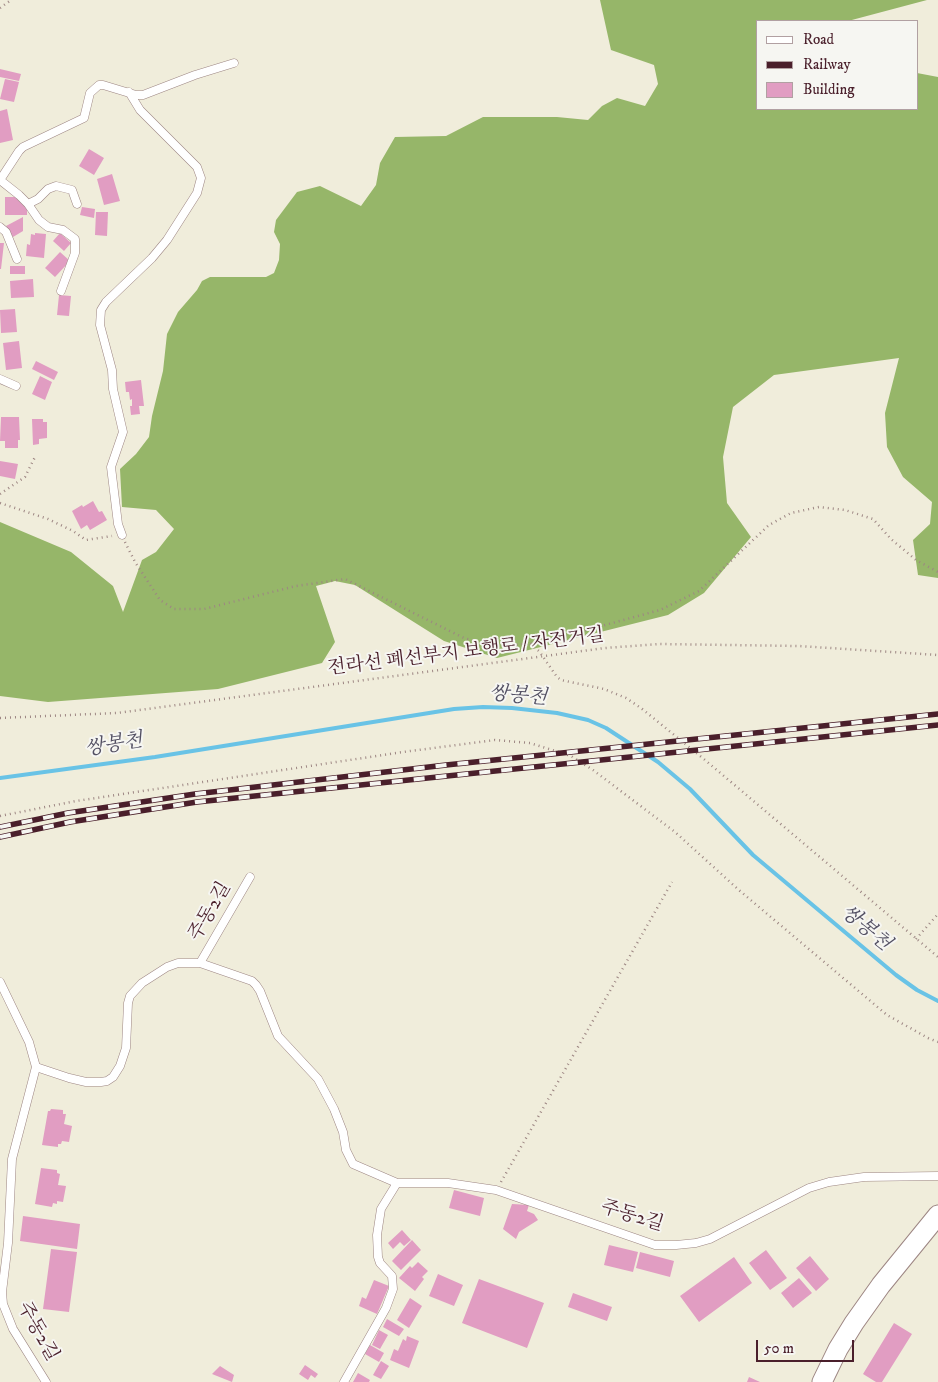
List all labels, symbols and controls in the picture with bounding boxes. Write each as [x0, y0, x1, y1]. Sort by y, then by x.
legend [756, 20, 918, 110]
text: Road [803, 30, 834, 49]
text: Railway [803, 55, 851, 74]
text: Building [803, 80, 855, 99]
street label: 전라선 폐선부지 보행로 / 자전거길 [326, 625, 606, 681]
water label: 쌍봉천 [488, 683, 548, 711]
water label: 쌍봉천 [83, 730, 145, 762]
street label: 주동2길 [185, 878, 237, 946]
water label: 쌍봉천 [835, 901, 895, 957]
street label: 주동2길 [598, 1197, 666, 1237]
street label: 주동2길 [11, 1298, 63, 1366]
scale bar [758, 1330, 856, 1362]
text: 50 m [764, 1339, 794, 1358]

